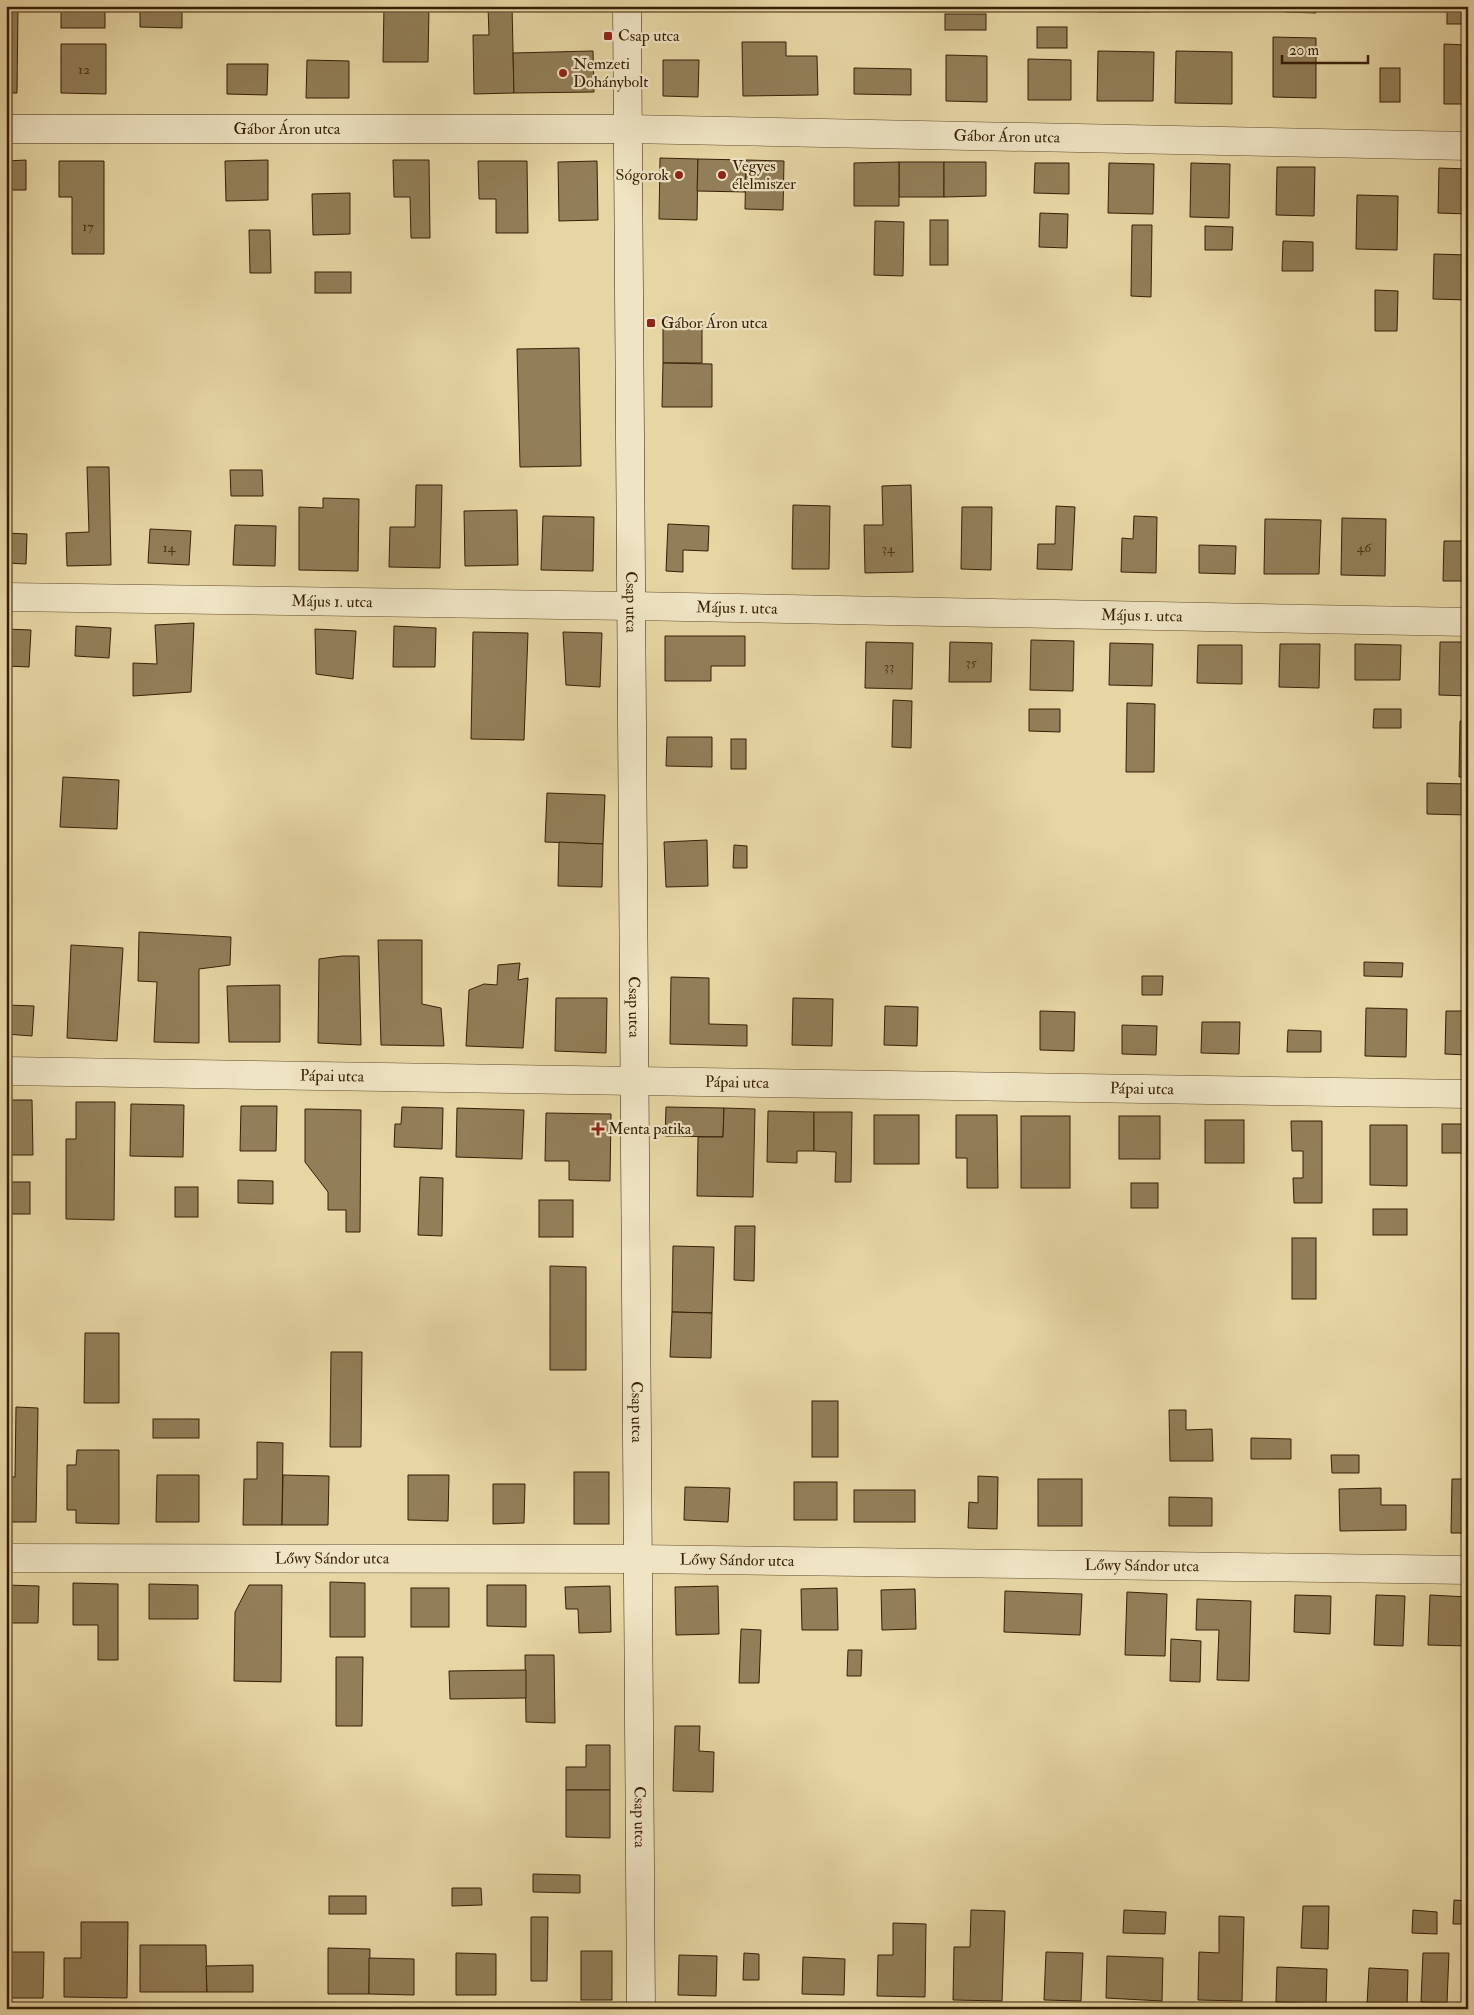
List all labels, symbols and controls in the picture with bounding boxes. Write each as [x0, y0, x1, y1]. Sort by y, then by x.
place label: Csap utca [618, 26, 680, 47]
marker: Csap utca [602, 30, 614, 42]
scale bar [1282, 32, 1368, 64]
text: 20 m [1289, 41, 1319, 60]
place label: Nemzeti Dohánybolt [573, 54, 648, 92]
house number: 12 [78, 61, 90, 78]
marker: Nemzeti Dohánybolt [557, 67, 569, 79]
street label: Gábor Áron utca [234, 118, 341, 139]
street label: Gábor Áron utca [953, 125, 1061, 148]
place label: Vegyes élelmiszer [732, 156, 796, 194]
place label: Sógorok [616, 165, 669, 185]
marker: Sógorok [673, 169, 685, 181]
marker: Vegyes élelmiszer [716, 169, 728, 181]
house number: 17 [82, 218, 94, 235]
place label: Gábor Áron utca [661, 312, 768, 333]
marker: Gábor Áron utca [645, 317, 657, 329]
house number: 14 [163, 539, 177, 556]
house number: 46 [1357, 539, 1372, 556]
house number: 34 [882, 540, 896, 557]
street label: Csap utca [620, 571, 641, 633]
street label: Május 1. utca [291, 591, 373, 612]
street label: Május 1. utca [696, 597, 778, 619]
street label: Május 1. utca [1101, 605, 1183, 627]
house number: 35 [965, 654, 978, 671]
house number: 33 [884, 658, 894, 675]
street label: Csap utca [623, 976, 644, 1038]
street label: Pápai utca [300, 1066, 365, 1087]
street label: Pápai utca [705, 1072, 770, 1093]
street label: Pápai utca [1110, 1078, 1175, 1100]
place label: Menta patika [608, 1119, 692, 1140]
marker: Menta patika [592, 1123, 604, 1135]
street label: Csap utca [626, 1381, 647, 1443]
street label: Lőwy Sándor utca [275, 1548, 390, 1569]
street label: Lőwy Sándor utca [680, 1550, 795, 1571]
street label: Lőwy Sándor utca [1085, 1555, 1200, 1576]
street label: Csap utca [629, 1786, 650, 1848]

